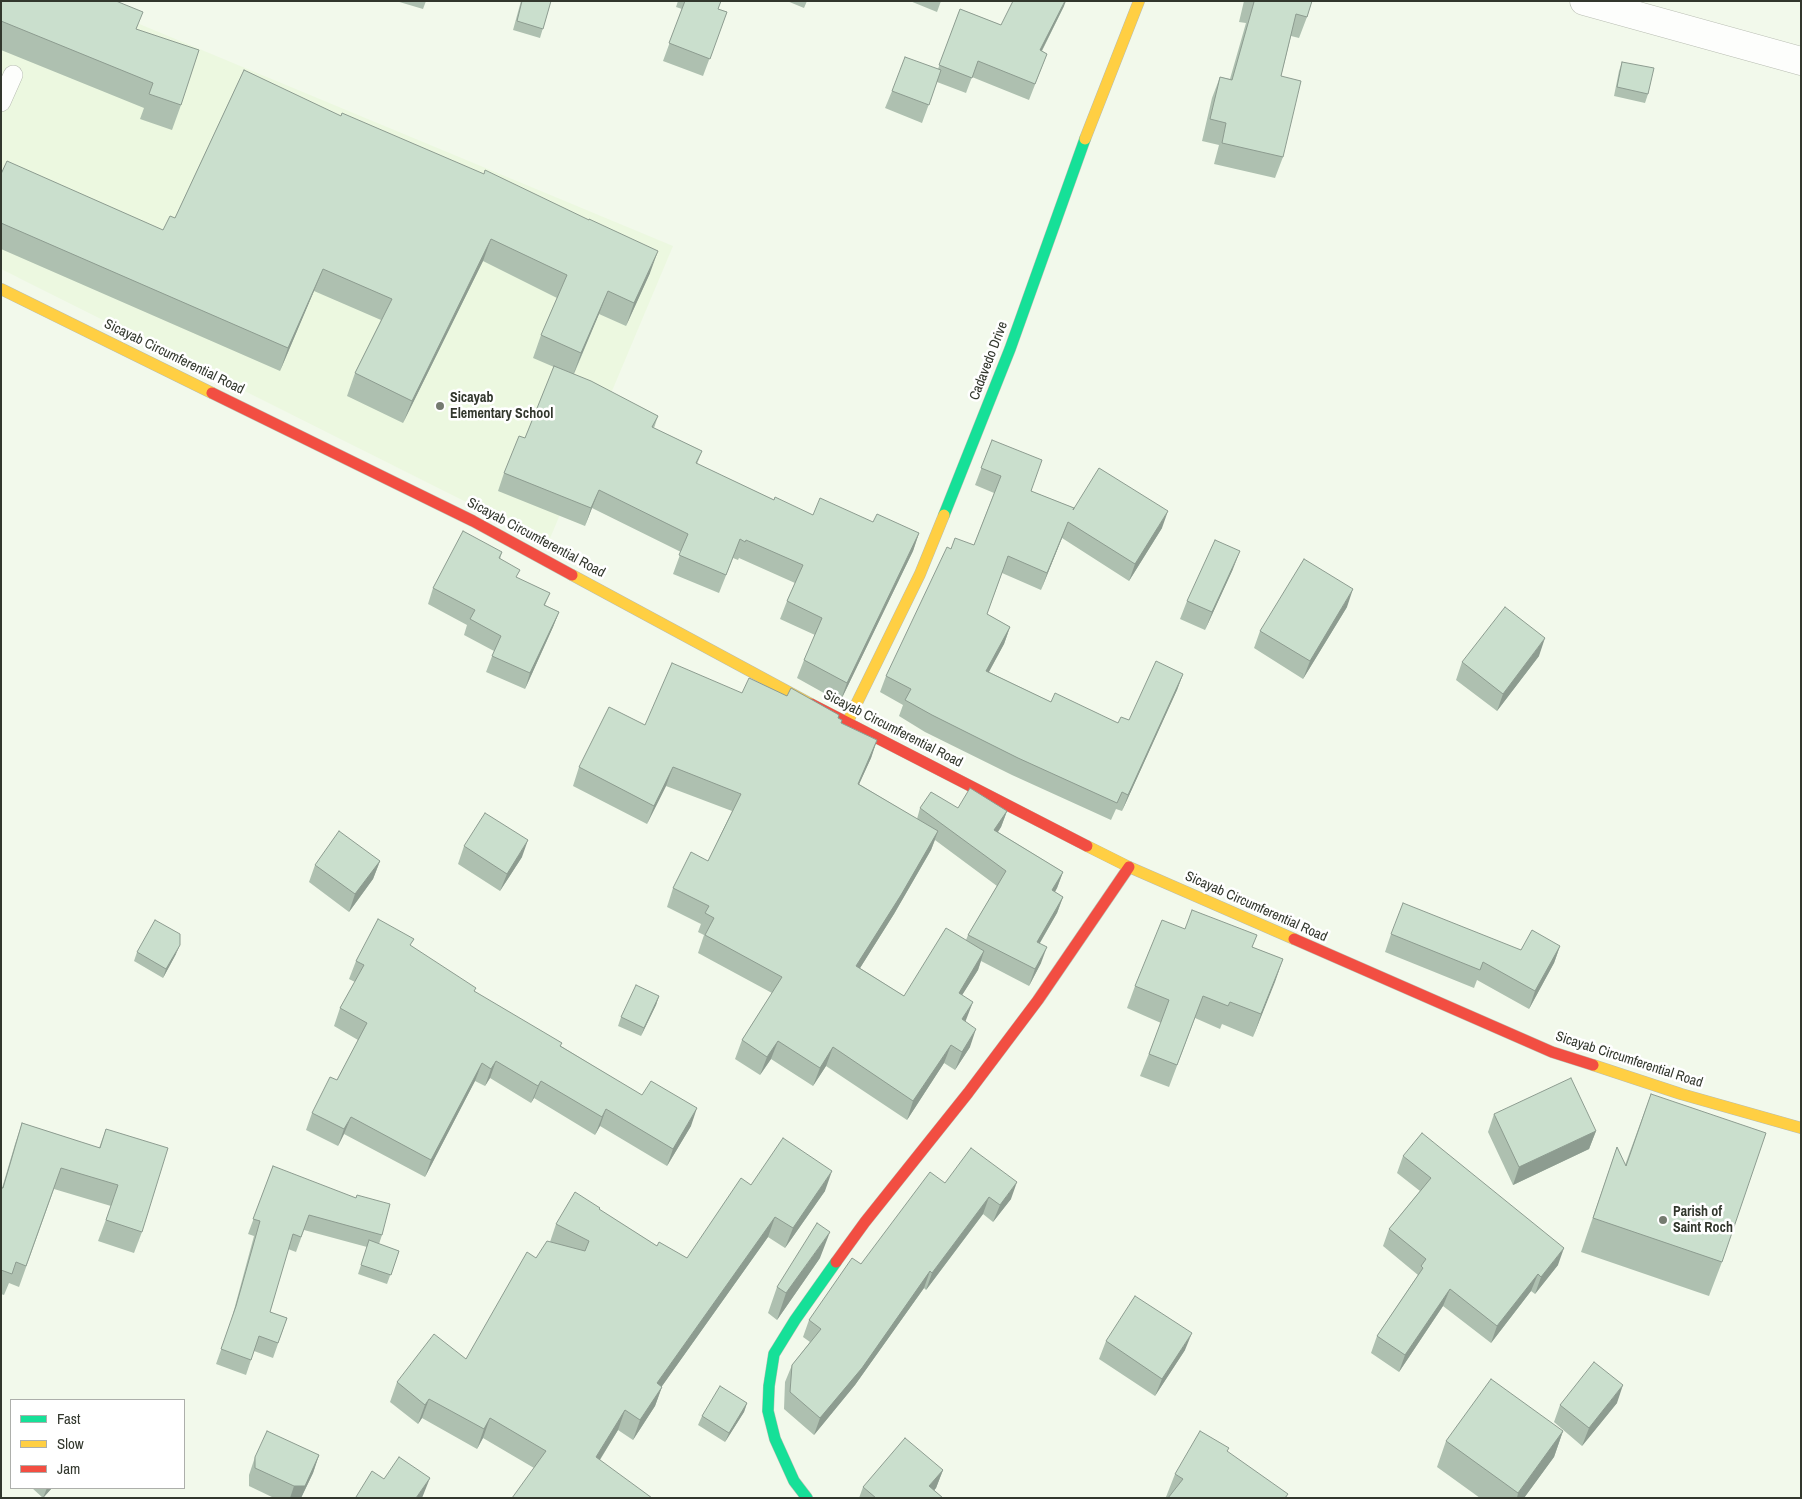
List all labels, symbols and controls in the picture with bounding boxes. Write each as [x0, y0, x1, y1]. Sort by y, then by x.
street label: Sicayab Circumferential Road [101, 316, 247, 398]
street label: Cadavedo Drive [966, 319, 1012, 403]
place label: Sicayab Elementary School [450, 390, 553, 422]
marker: Sicayab Elementary School [434, 400, 446, 412]
street label: Sicayab Circumferential Road [464, 494, 608, 582]
street label: Sicayab Circumferential Road [821, 687, 965, 771]
street label: Sicayab Circumferential Road [1182, 868, 1330, 946]
street label: Sicayab Circumferential Road [1553, 1028, 1705, 1092]
place label: Parish of Saint Roch [1673, 1204, 1733, 1236]
marker: Parish of Saint Roch [1657, 1214, 1669, 1226]
legend [10, 1399, 185, 1489]
text: Fast [57, 1408, 80, 1429]
text: Slow [57, 1433, 84, 1454]
text: Jam [57, 1458, 80, 1479]

